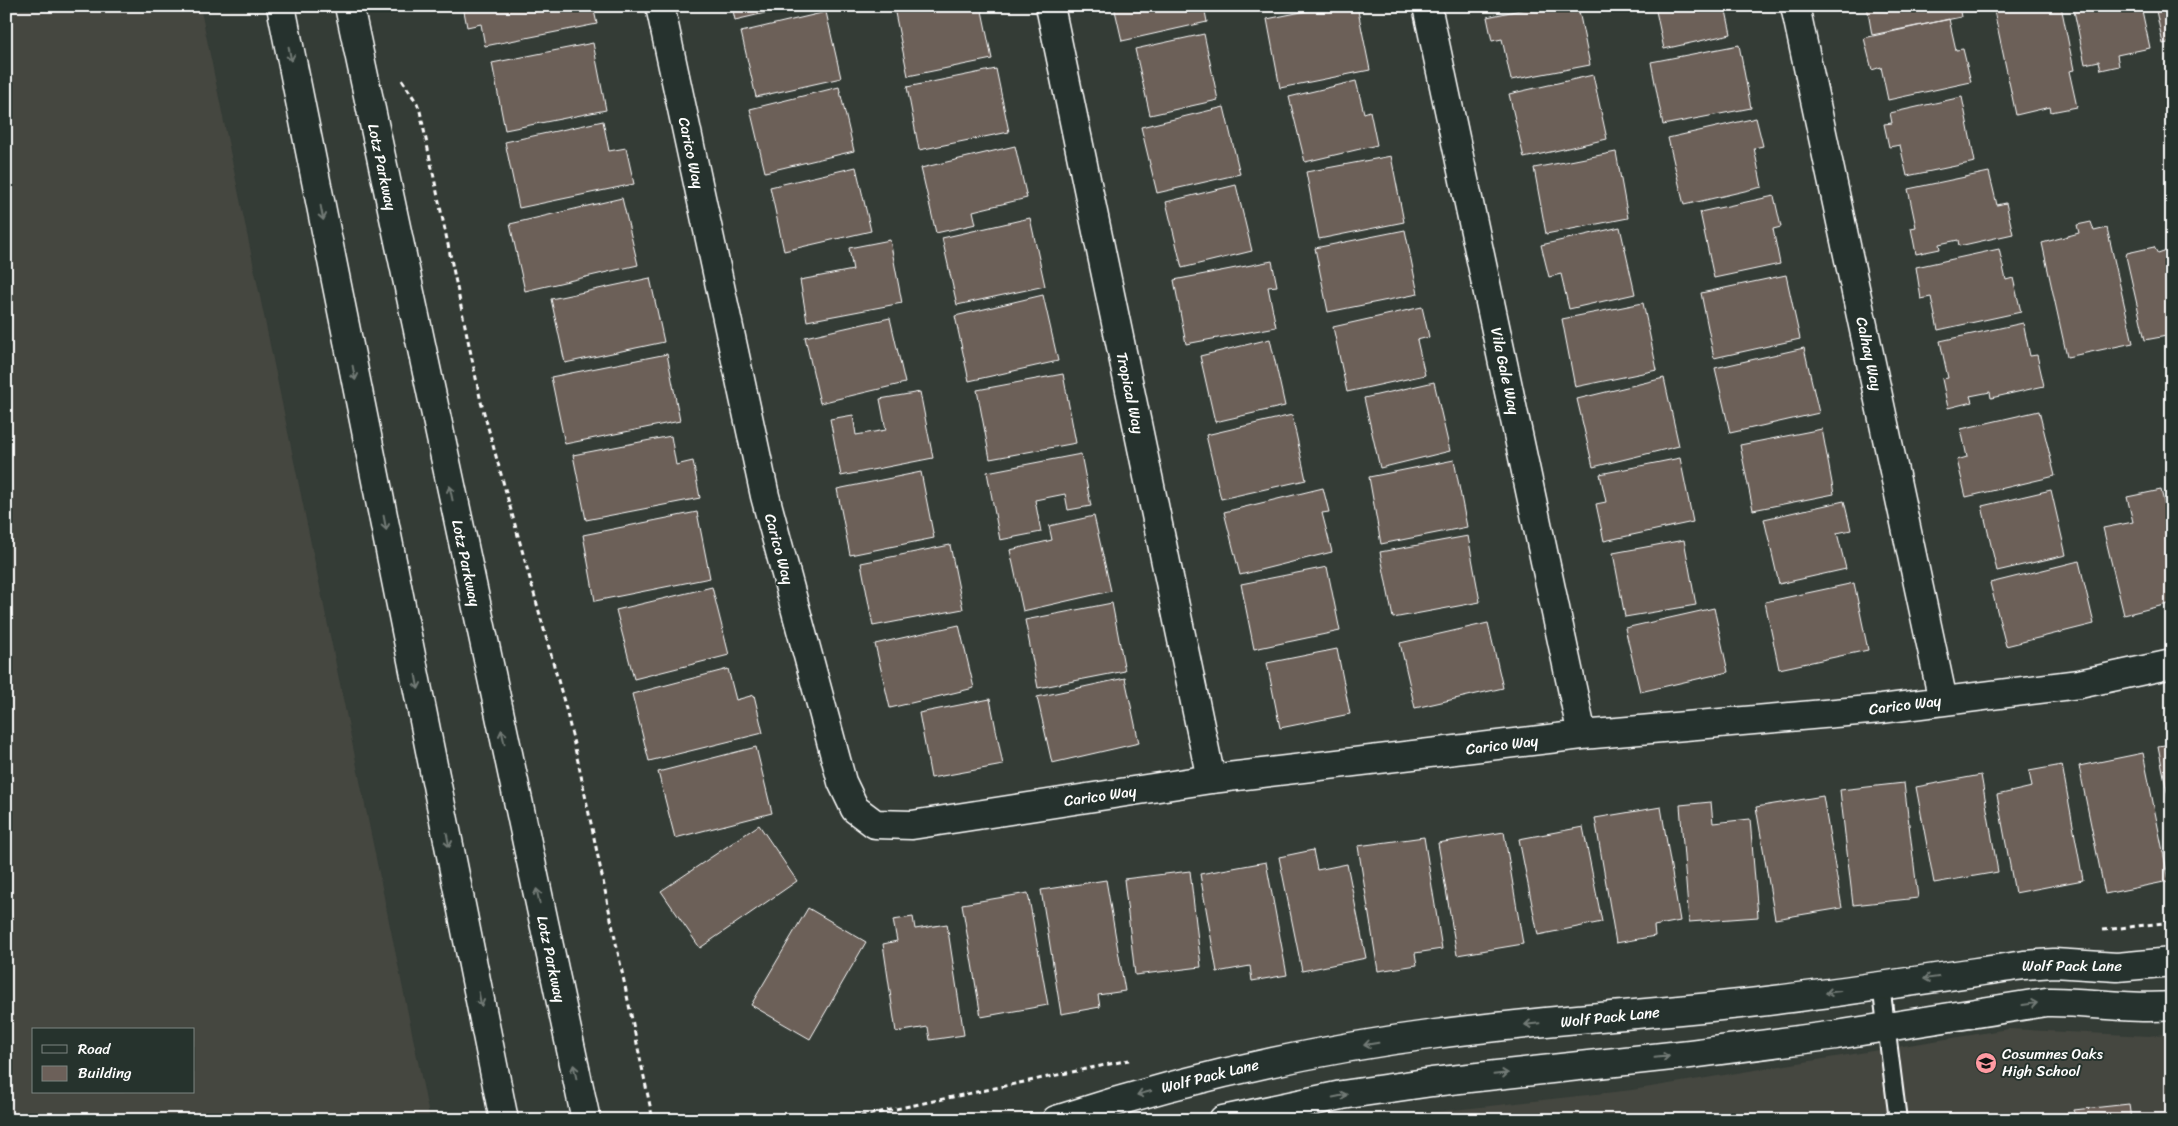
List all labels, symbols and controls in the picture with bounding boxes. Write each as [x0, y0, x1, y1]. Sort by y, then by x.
one-way arrow [286, 46, 295, 62]
street label: Carico Way [671, 115, 711, 192]
street label: Lotz Parkway [360, 121, 404, 213]
one-way arrow [318, 205, 327, 221]
street label: Calhay Way [1848, 315, 1890, 394]
street label: Vila Gale Way [1483, 325, 1527, 417]
street label: Tropical Way [1109, 350, 1151, 436]
one-way arrow [350, 364, 359, 380]
one-way arrow [446, 485, 456, 501]
street label: Carico Way [757, 510, 801, 588]
one-way arrow [380, 515, 390, 531]
street label: Lotz Parkway [444, 517, 488, 609]
one-way arrow [413, 674, 422, 690]
street label: Carico Way [1867, 688, 1943, 722]
street label: Carico Way [1464, 728, 1540, 762]
one-way arrow [498, 730, 507, 746]
street label: Carico Way [1062, 778, 1138, 814]
one-way arrow [444, 831, 454, 847]
one-way arrow [532, 889, 542, 905]
street label: Lotz Parkway [529, 913, 573, 1005]
street label: Wolf Pack Lane [2022, 953, 2122, 979]
one-way arrow [1924, 973, 1940, 983]
one-way arrow [1825, 987, 1841, 997]
one-way arrow [476, 991, 486, 1007]
street label: Wolf Pack Lane [1559, 999, 1661, 1035]
one-way arrow [2022, 999, 2038, 1009]
one-way arrow [1525, 1019, 1541, 1029]
legend [32, 1028, 195, 1094]
text: Road [78, 1036, 111, 1062]
one-way arrow [1363, 1039, 1379, 1049]
place label: Cosumnes Oaks High School [2002, 1041, 2104, 1084]
street label: Wolf Pack Lane [1158, 1051, 1262, 1101]
school or university icon: Cosumnes Oaks High School [1974, 1051, 1998, 1075]
one-way arrow [1654, 1052, 1670, 1062]
text: Building [78, 1060, 132, 1086]
one-way arrow [570, 1065, 580, 1081]
one-way arrow [1492, 1069, 1508, 1079]
one-way arrow [1136, 1089, 1152, 1098]
one-way arrow [1331, 1090, 1347, 1100]

